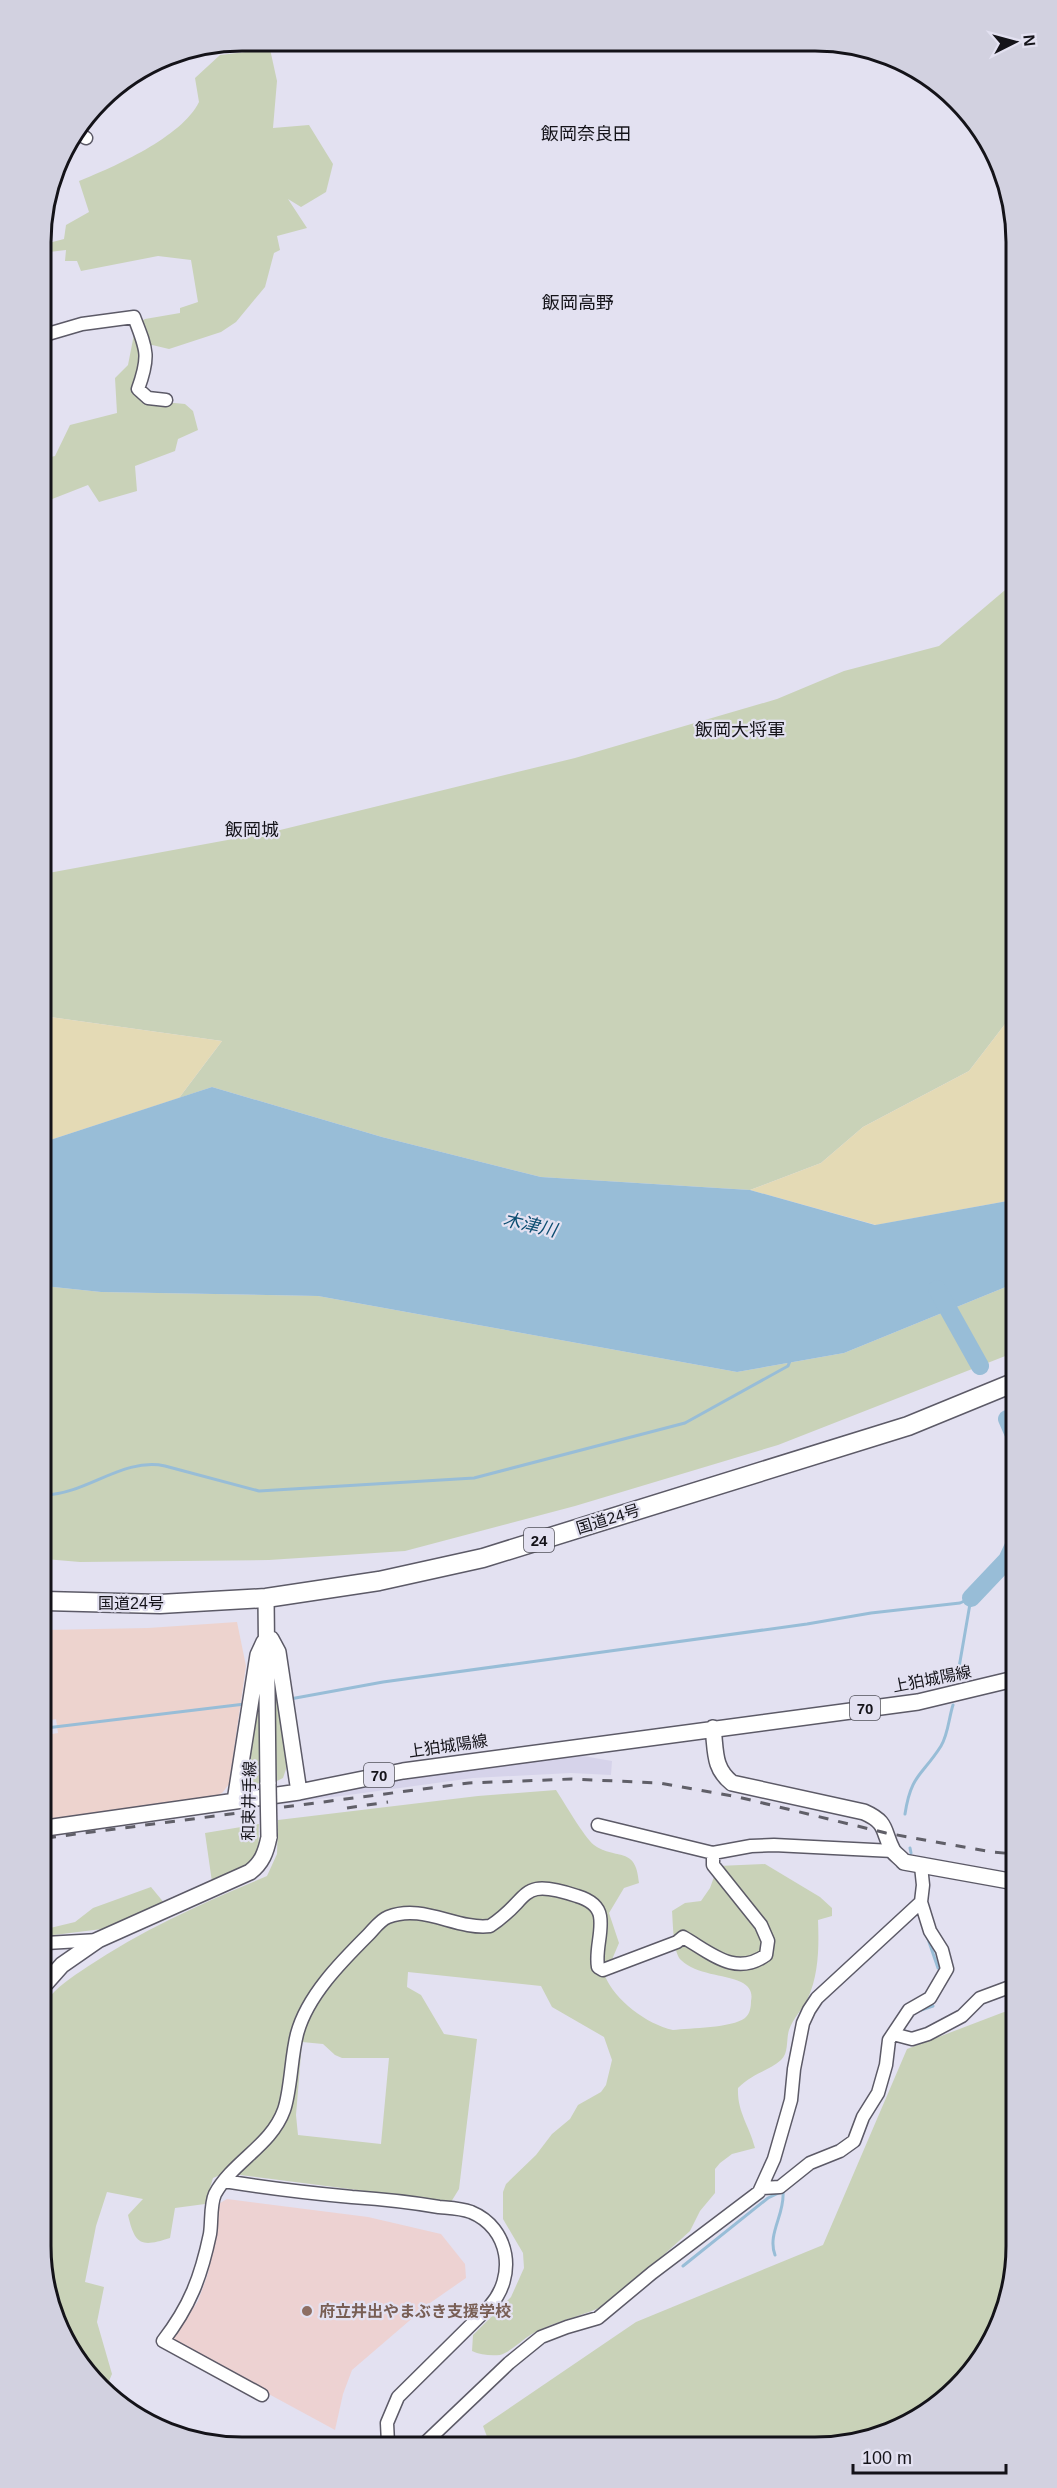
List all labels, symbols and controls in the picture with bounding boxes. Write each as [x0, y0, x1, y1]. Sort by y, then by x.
north arrow [985, 12, 1045, 72]
text: N [1020, 34, 1038, 47]
district label: 飯岡奈良田 [541, 124, 631, 144]
district label: 飯岡高野 [542, 293, 614, 313]
district label: 飯岡大将軍 [695, 720, 785, 740]
district label: 飯岡城 [225, 820, 279, 840]
water label: 木津川 [501, 1209, 561, 1241]
street label: 国道24号 [574, 1501, 642, 1537]
road number: 24 [524, 1528, 554, 1552]
street label: 国道24号 [98, 1595, 164, 1612]
street label: 上狛城陽線 [891, 1663, 973, 1695]
road number: 70 [850, 1696, 880, 1720]
street label: 上狛城陽線 [407, 1732, 489, 1760]
street label: 和束井手線 [240, 1761, 258, 1841]
road number: 70 [364, 1763, 394, 1787]
place label: 府立井出やまぶき支援学校 [319, 2302, 511, 2320]
marker: 府立井出やまぶき支援学校 [300, 2304, 314, 2318]
scale bar [853, 2437, 1006, 2475]
text: 100 m [862, 2448, 912, 2468]

